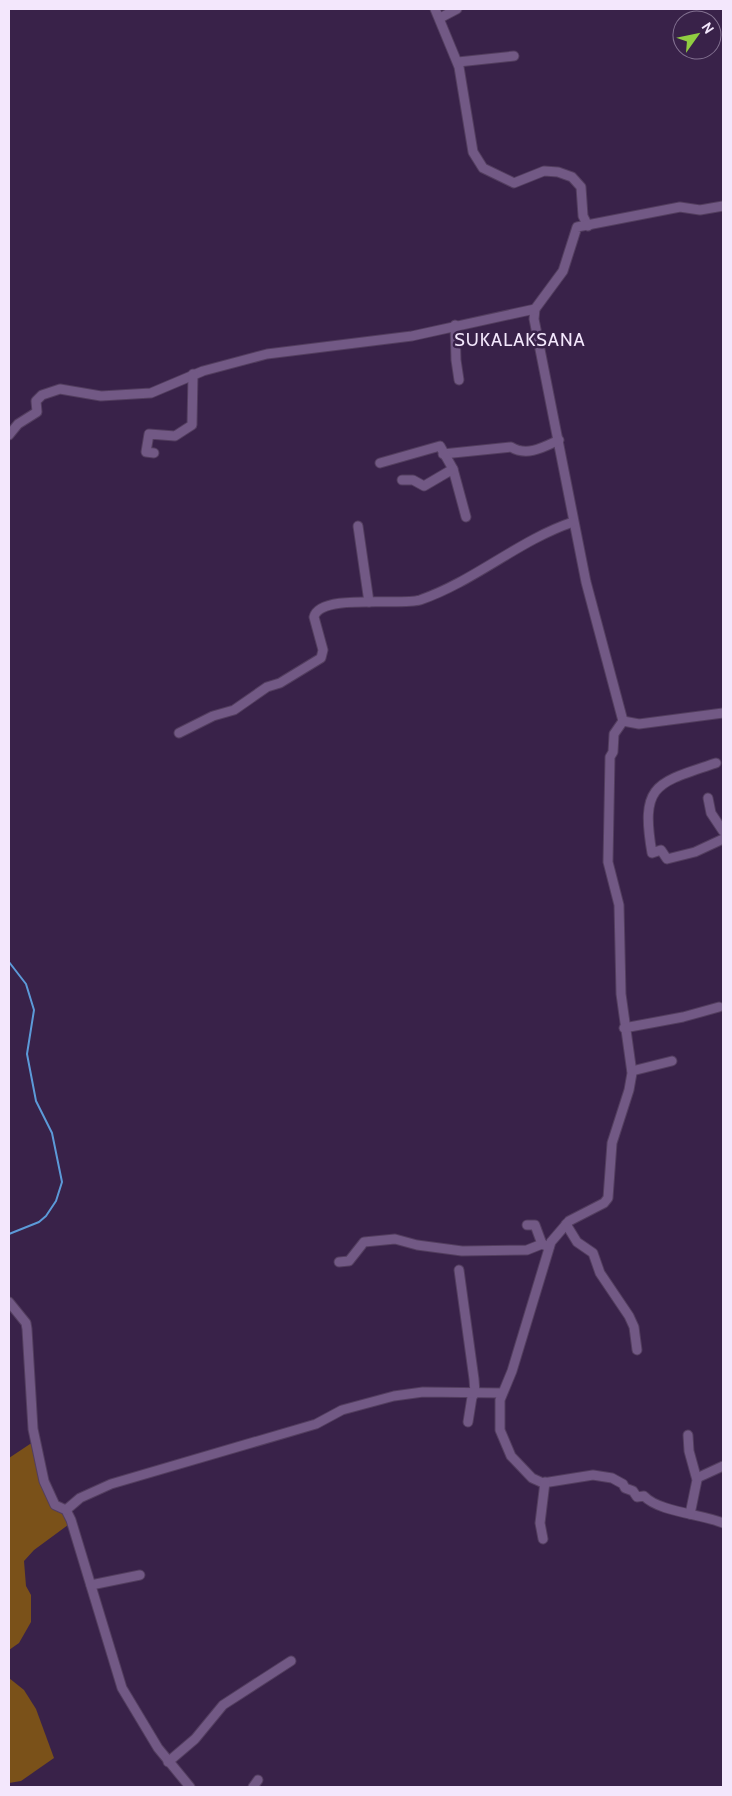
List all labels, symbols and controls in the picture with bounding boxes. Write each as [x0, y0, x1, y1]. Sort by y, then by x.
north arrow [672, 10, 722, 60]
text: N [698, 19, 718, 37]
district label: SUKALAKSANA [454, 329, 586, 351]

